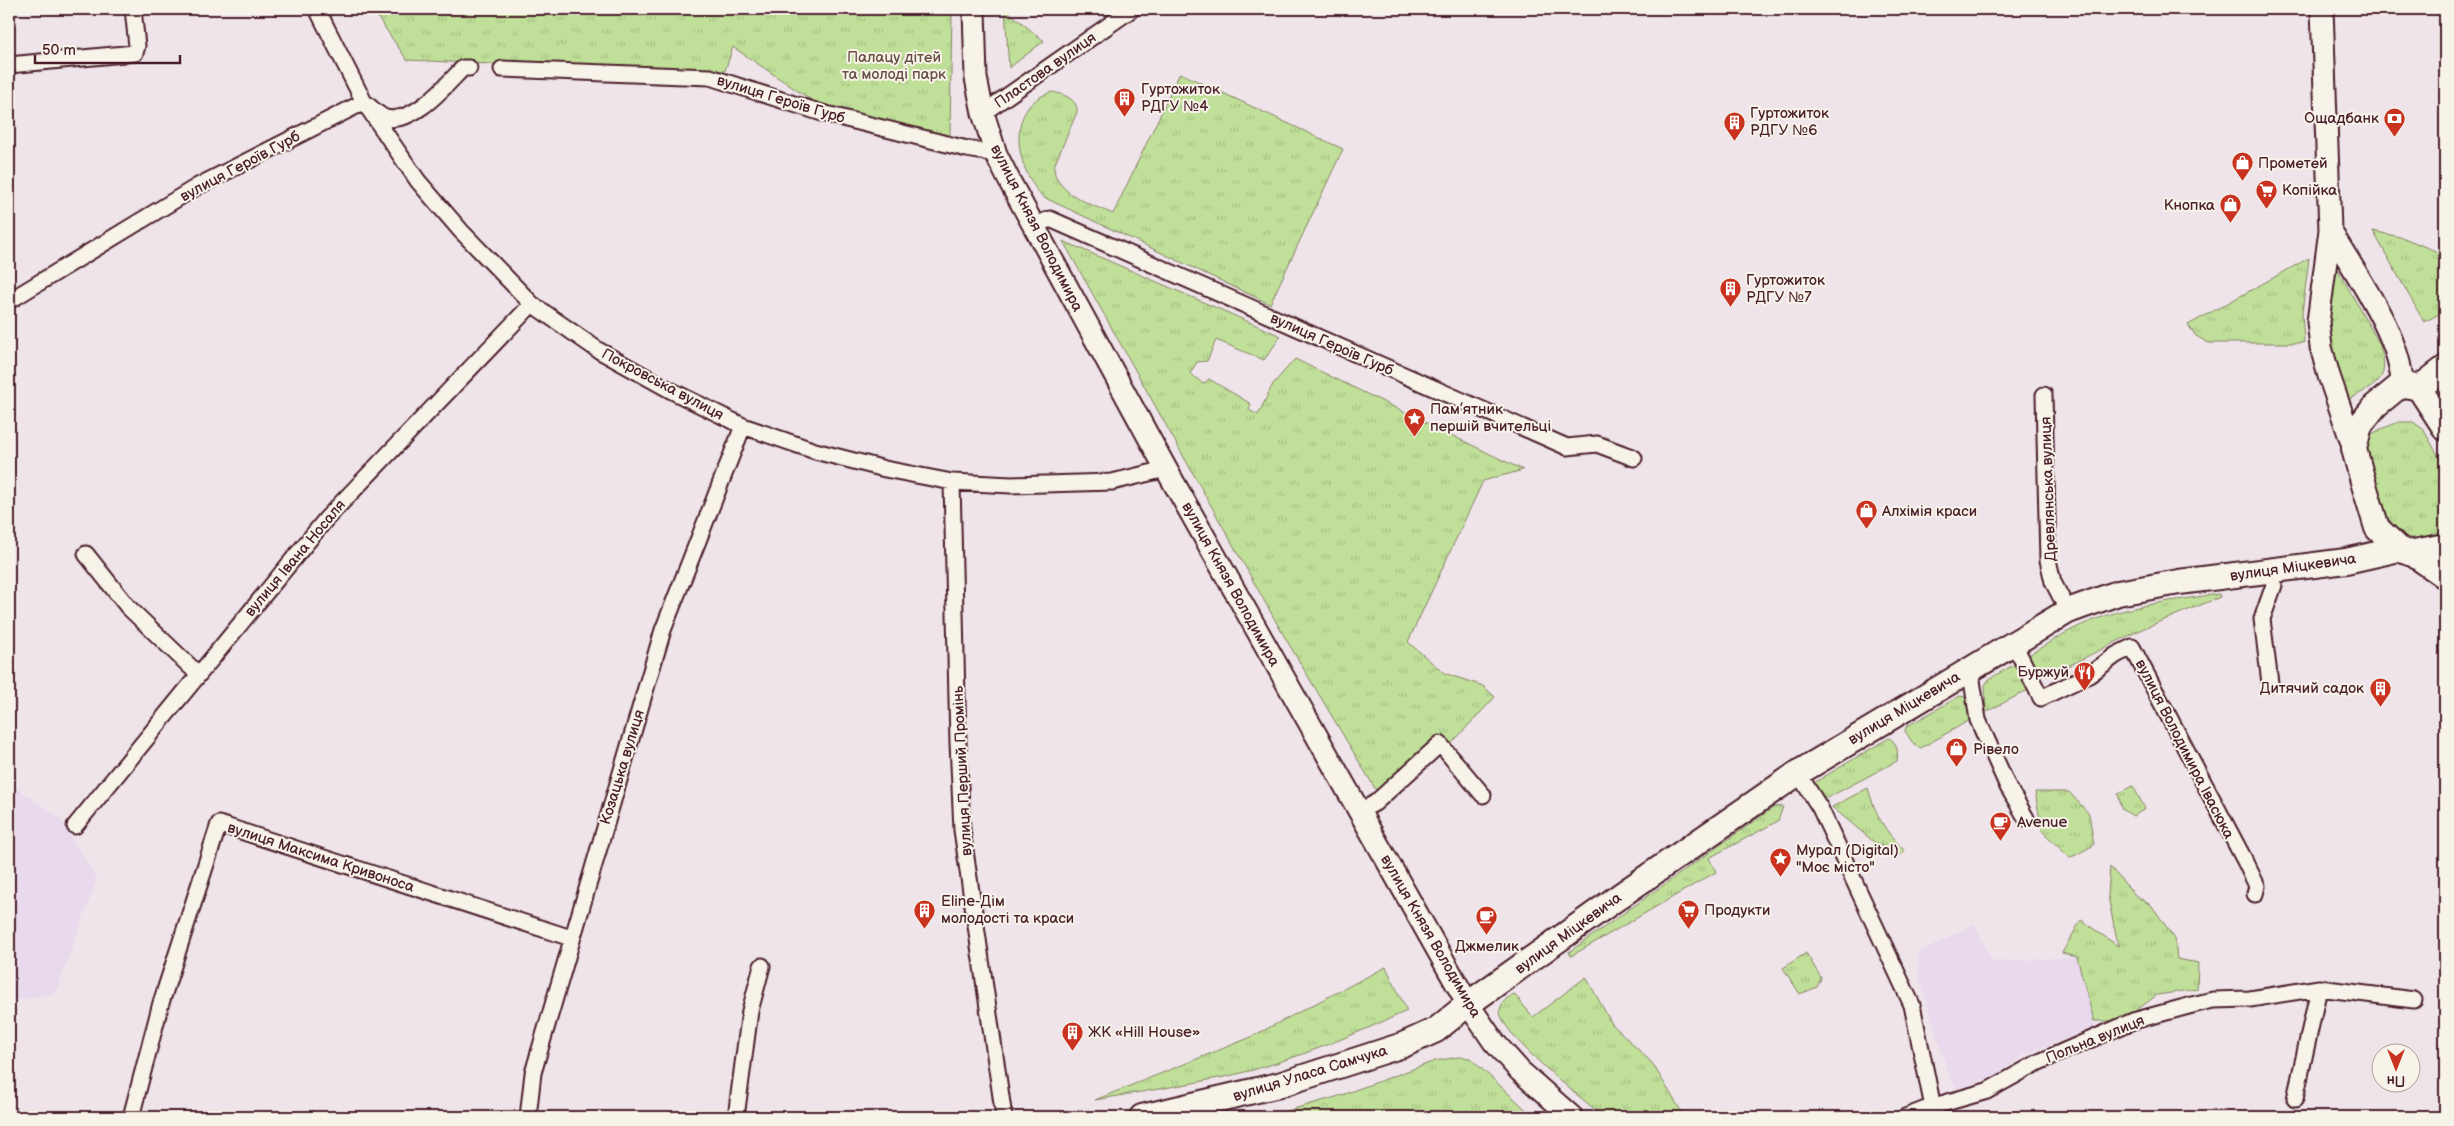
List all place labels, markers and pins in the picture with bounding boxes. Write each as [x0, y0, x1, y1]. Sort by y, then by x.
place label: Гуртожиток РДГУ №4 [1141, 80, 1220, 116]
building icon: Гуртожиток РДГУ №4 [1113, 86, 1137, 117]
place label: Гуртожиток РДГУ №6 [1750, 104, 1829, 140]
bank icon: Ощадбанк [2383, 106, 2407, 137]
place label: Ощадбанк [2304, 109, 2379, 128]
building icon: Гуртожиток РДГУ №6 [1722, 110, 1746, 141]
shop icon: Прометей [2230, 151, 2254, 182]
place label: Прометей [2258, 154, 2328, 173]
supermarket icon: Копійка [2254, 178, 2278, 209]
place label: Копійка [2282, 181, 2337, 200]
shop icon: Кнопка [2219, 193, 2243, 224]
place label: Кнопка [2164, 196, 2215, 215]
place label: Гуртожиток РДГУ №7 [1746, 271, 1825, 307]
building icon: Гуртожиток РДГУ №7 [1718, 277, 1742, 308]
place label: Пам’ятник першій вчительці [1430, 400, 1551, 436]
place icon: Пам’ятник першій вчительці [1402, 406, 1426, 437]
shop icon: Алхімія краси [1854, 499, 1878, 530]
place label: Алхімія краси [1881, 502, 1977, 521]
restaurant icon: Буржуй [2073, 660, 2097, 691]
place label: Буржуй [2018, 663, 2069, 682]
building icon: Дитячий садок [2368, 676, 2392, 707]
place label: Дитячий садок [2260, 679, 2364, 698]
shop icon: Рівело [1945, 737, 1969, 768]
place label: Рівело [1973, 740, 2019, 759]
cafe icon: Avenue [1989, 810, 2013, 841]
place label: Avenue [2017, 813, 2067, 832]
place label: Мурал (Digital) "Моє місто" [1796, 841, 1899, 877]
place icon: Мурал (Digital) "Моє місто" [1768, 847, 1792, 878]
place label: Eline-Дім молодості та краси [941, 892, 1074, 928]
building icon: Eline-Дім молодості та краси [913, 898, 937, 929]
supermarket icon: Продукти [1676, 898, 1700, 929]
place label: Продукти [1704, 901, 1770, 920]
cafe icon: Джмелик [1475, 905, 1499, 936]
place label: Джмелик [1455, 937, 1519, 956]
building icon: ЖК «Hill House» [1060, 1020, 1084, 1051]
place label: ЖК «Hill House» [1088, 1023, 1200, 1042]

